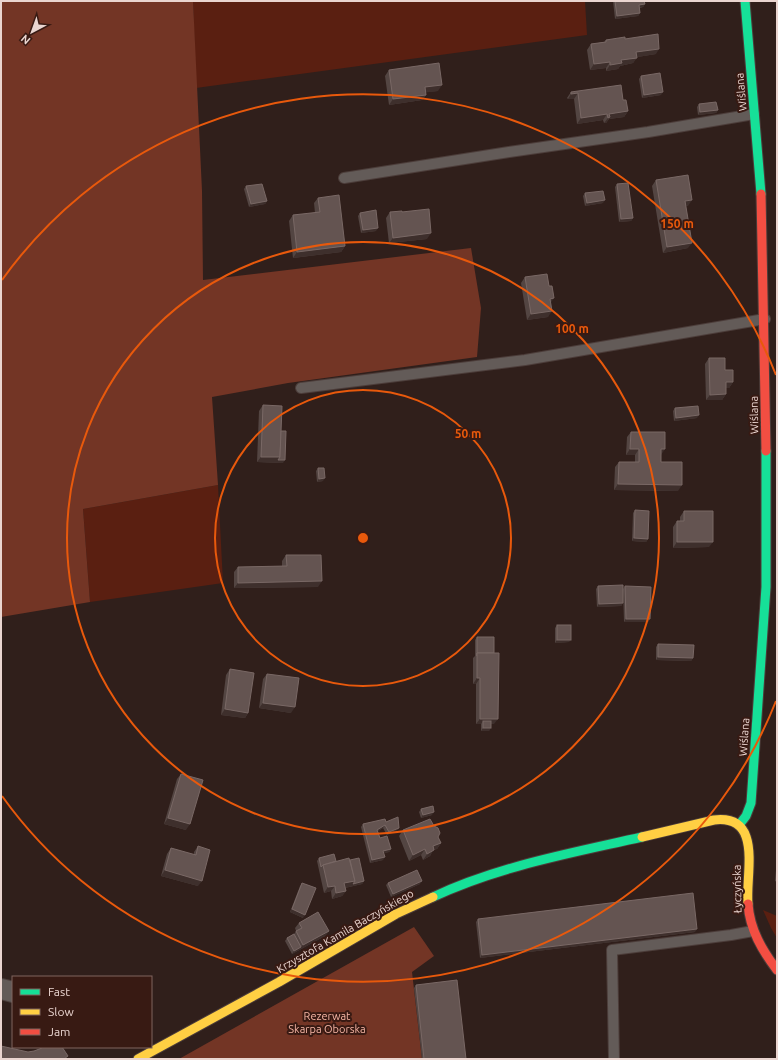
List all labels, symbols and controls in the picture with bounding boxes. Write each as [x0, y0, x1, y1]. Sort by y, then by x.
north arrow [12, 12, 52, 52]
text: N [18, 32, 32, 47]
street label: Wiślana [733, 72, 749, 112]
text: 150 m [660, 217, 694, 230]
text: 100 m [555, 322, 589, 335]
street label: Wiślana [748, 396, 760, 434]
text: 50 m [455, 427, 481, 440]
centre of rings [356, 531, 370, 545]
street label: Wiślana [737, 717, 751, 757]
street label: Łyczyńska [731, 865, 743, 913]
street label: Krzysztofa Kamila Baczyńskiego [274, 887, 416, 975]
legend [12, 976, 152, 1048]
text: Fast [48, 985, 70, 998]
text: Slow [48, 1005, 74, 1018]
park label: Rezerwat Skarpa Oborska [288, 1010, 366, 1035]
text: Jam [48, 1025, 70, 1038]

